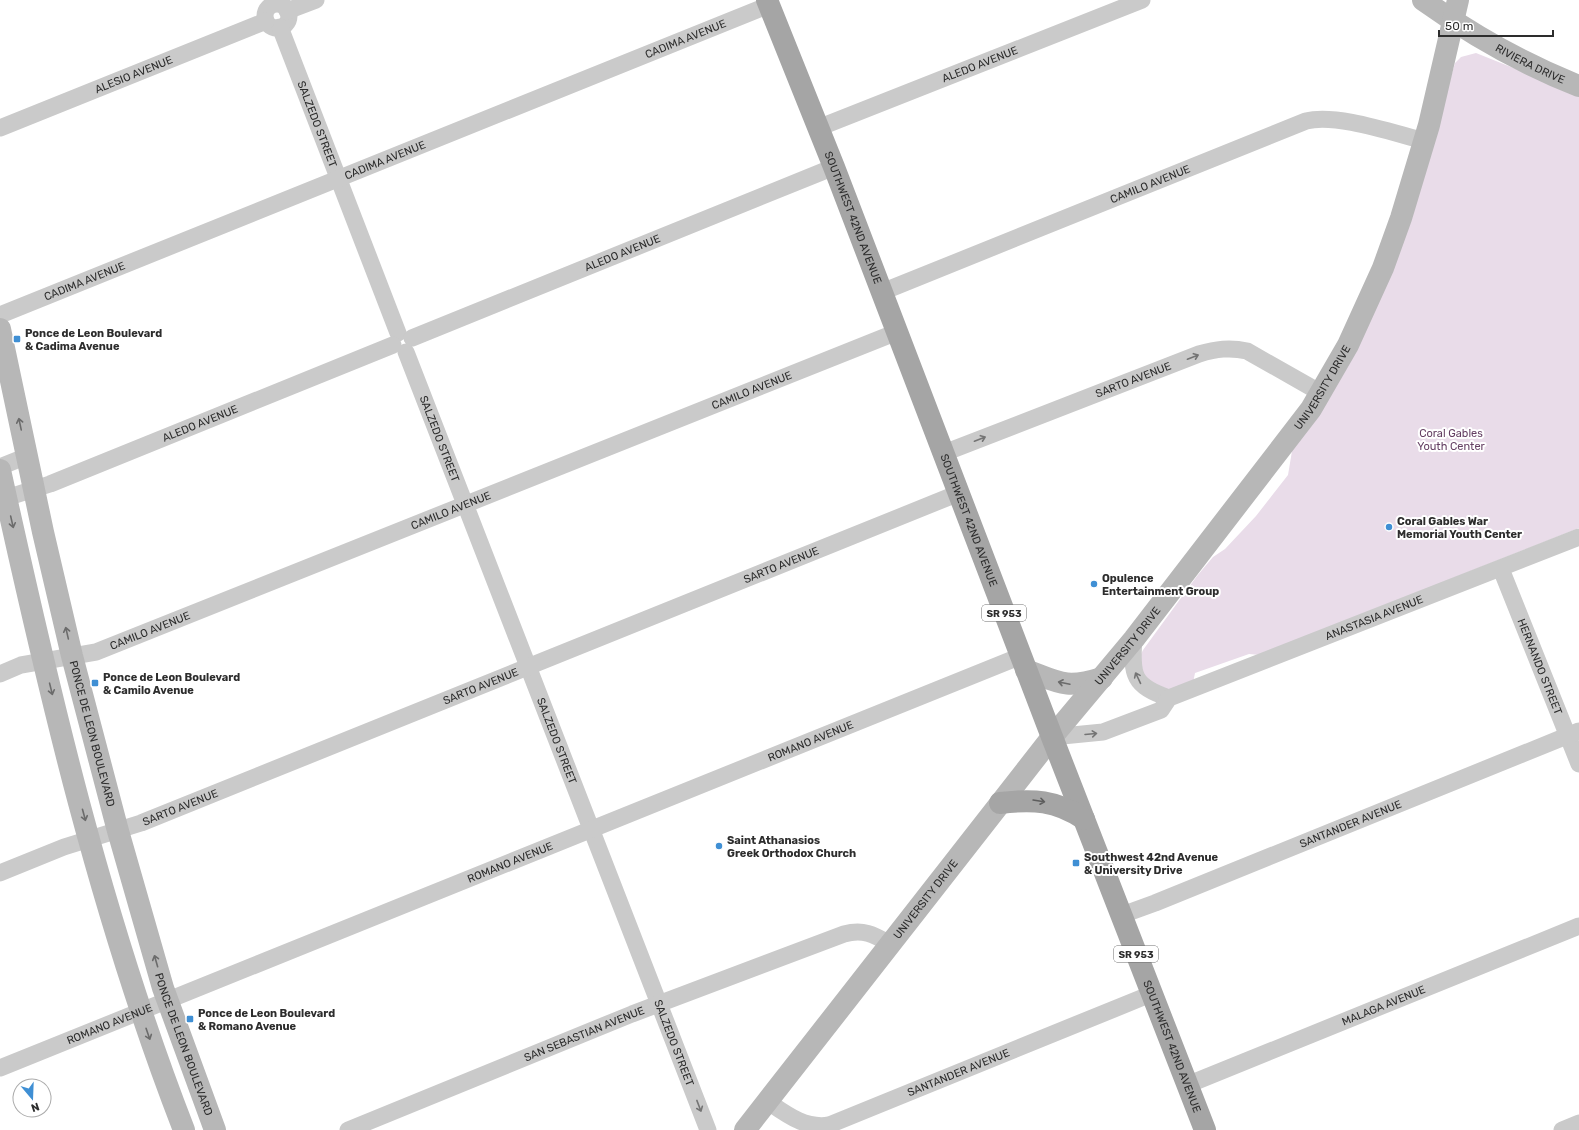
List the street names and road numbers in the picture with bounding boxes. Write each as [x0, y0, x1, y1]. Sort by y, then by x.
street label: CADIMA AVENUE [643, 17, 728, 61]
street label: RIVIERA DRIVE [1493, 42, 1567, 87]
street label: ALEDO AVENUE [940, 44, 1020, 85]
street label: ALESIO AVENUE [93, 53, 175, 96]
street label: SALZEDO STREET [294, 79, 340, 170]
street label: CADIMA AVENUE [343, 138, 428, 182]
street label: SOUTHWEST 42ND AVENUE [821, 149, 884, 286]
street label: CAMILO AVENUE [1108, 162, 1192, 206]
street label: ALEDO AVENUE [583, 232, 663, 274]
street label: CADIMA AVENUE [42, 259, 127, 304]
street label: UNIVERSITY DRIVE [1292, 343, 1354, 432]
street label: SARTO AVENUE [1094, 359, 1173, 401]
street label: CAMILO AVENUE [710, 369, 794, 412]
street label: SALZEDO STREET [417, 394, 462, 484]
street label: ALEDO AVENUE [160, 402, 240, 445]
street label: SOUTHWEST 42ND AVENUE [937, 452, 1000, 589]
street label: CAMILO AVENUE [409, 489, 493, 533]
street label: SARTO AVENUE [742, 544, 821, 586]
street label: ANASTASIA AVENUE [1323, 593, 1425, 643]
street label: UNIVERSITY DRIVE [1092, 604, 1164, 688]
road number: SR 953 [982, 605, 1026, 621]
street label: CAMILO AVENUE [108, 609, 192, 653]
street label: HERNANDO STREET [1515, 617, 1565, 717]
street label: PONCE DE LEON BOULEVARD [66, 659, 117, 808]
street label: SARTO AVENUE [441, 665, 521, 707]
street label: SALZEDO STREET [534, 696, 579, 786]
street label: ROMANO AVENUE [766, 718, 856, 764]
street label: SARTO AVENUE [141, 787, 220, 829]
street label: SANTANDER AVENUE [1298, 798, 1404, 851]
street label: ROMANO AVENUE [466, 839, 555, 886]
street label: UNIVERSITY DRIVE [891, 857, 961, 942]
road number: SR 953 [1114, 946, 1158, 962]
street label: PONCE DE LEON BOULEVARD [152, 972, 215, 1117]
street label: SOUTHWEST 42ND AVENUE [1140, 978, 1204, 1115]
street label: MALAGA AVENUE [1340, 983, 1428, 1029]
street label: SALZEDO STREET [651, 998, 697, 1089]
street label: ROMANO AVENUE [65, 1001, 155, 1047]
street label: SAN SEBASTIAN AVENUE [522, 1004, 647, 1064]
street label: SANTANDER AVENUE [906, 1046, 1012, 1099]

